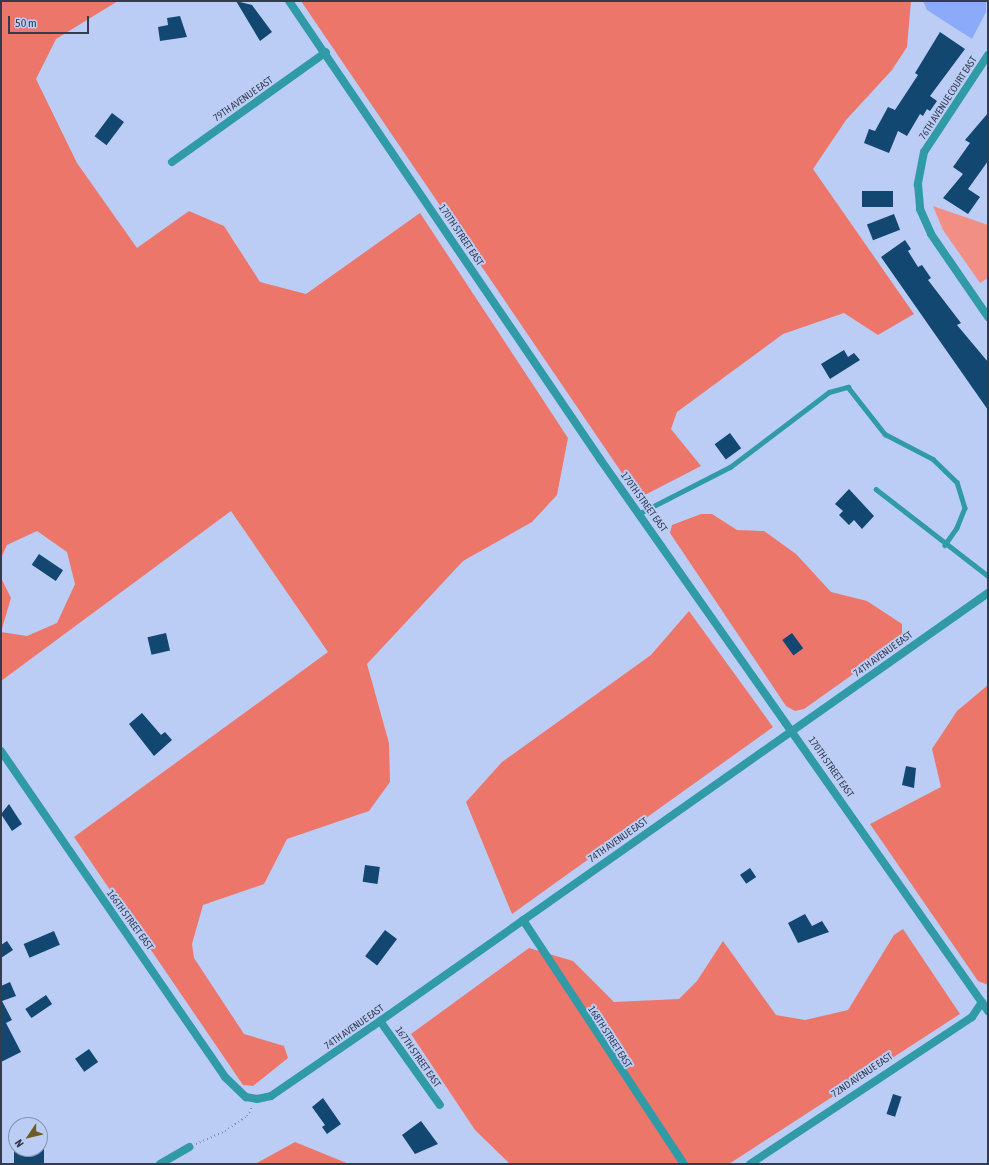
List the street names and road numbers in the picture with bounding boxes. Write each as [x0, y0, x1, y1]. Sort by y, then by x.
street label: 76TH AVENUE COURT EAST [917, 54, 979, 142]
street label: 79TH AVENUE EAST [211, 74, 275, 124]
street label: 170TH STREET EAST [436, 202, 486, 268]
street label: 170TH STREET EAST [618, 470, 670, 534]
street label: 74TH AVENUE EAST [851, 629, 915, 679]
street label: 170TH STREET EAST [806, 734, 856, 800]
street label: 74TH AVENUE EAST [586, 815, 650, 865]
street label: 166TH STREET EAST [104, 888, 156, 952]
street label: 74TH AVENUE EAST [322, 1002, 386, 1052]
street label: 168TH STREET EAST [586, 1004, 634, 1070]
street label: 167TH STREET EAST [393, 1024, 443, 1090]
street label: 72ND AVENUE EAST [829, 1050, 895, 1100]

